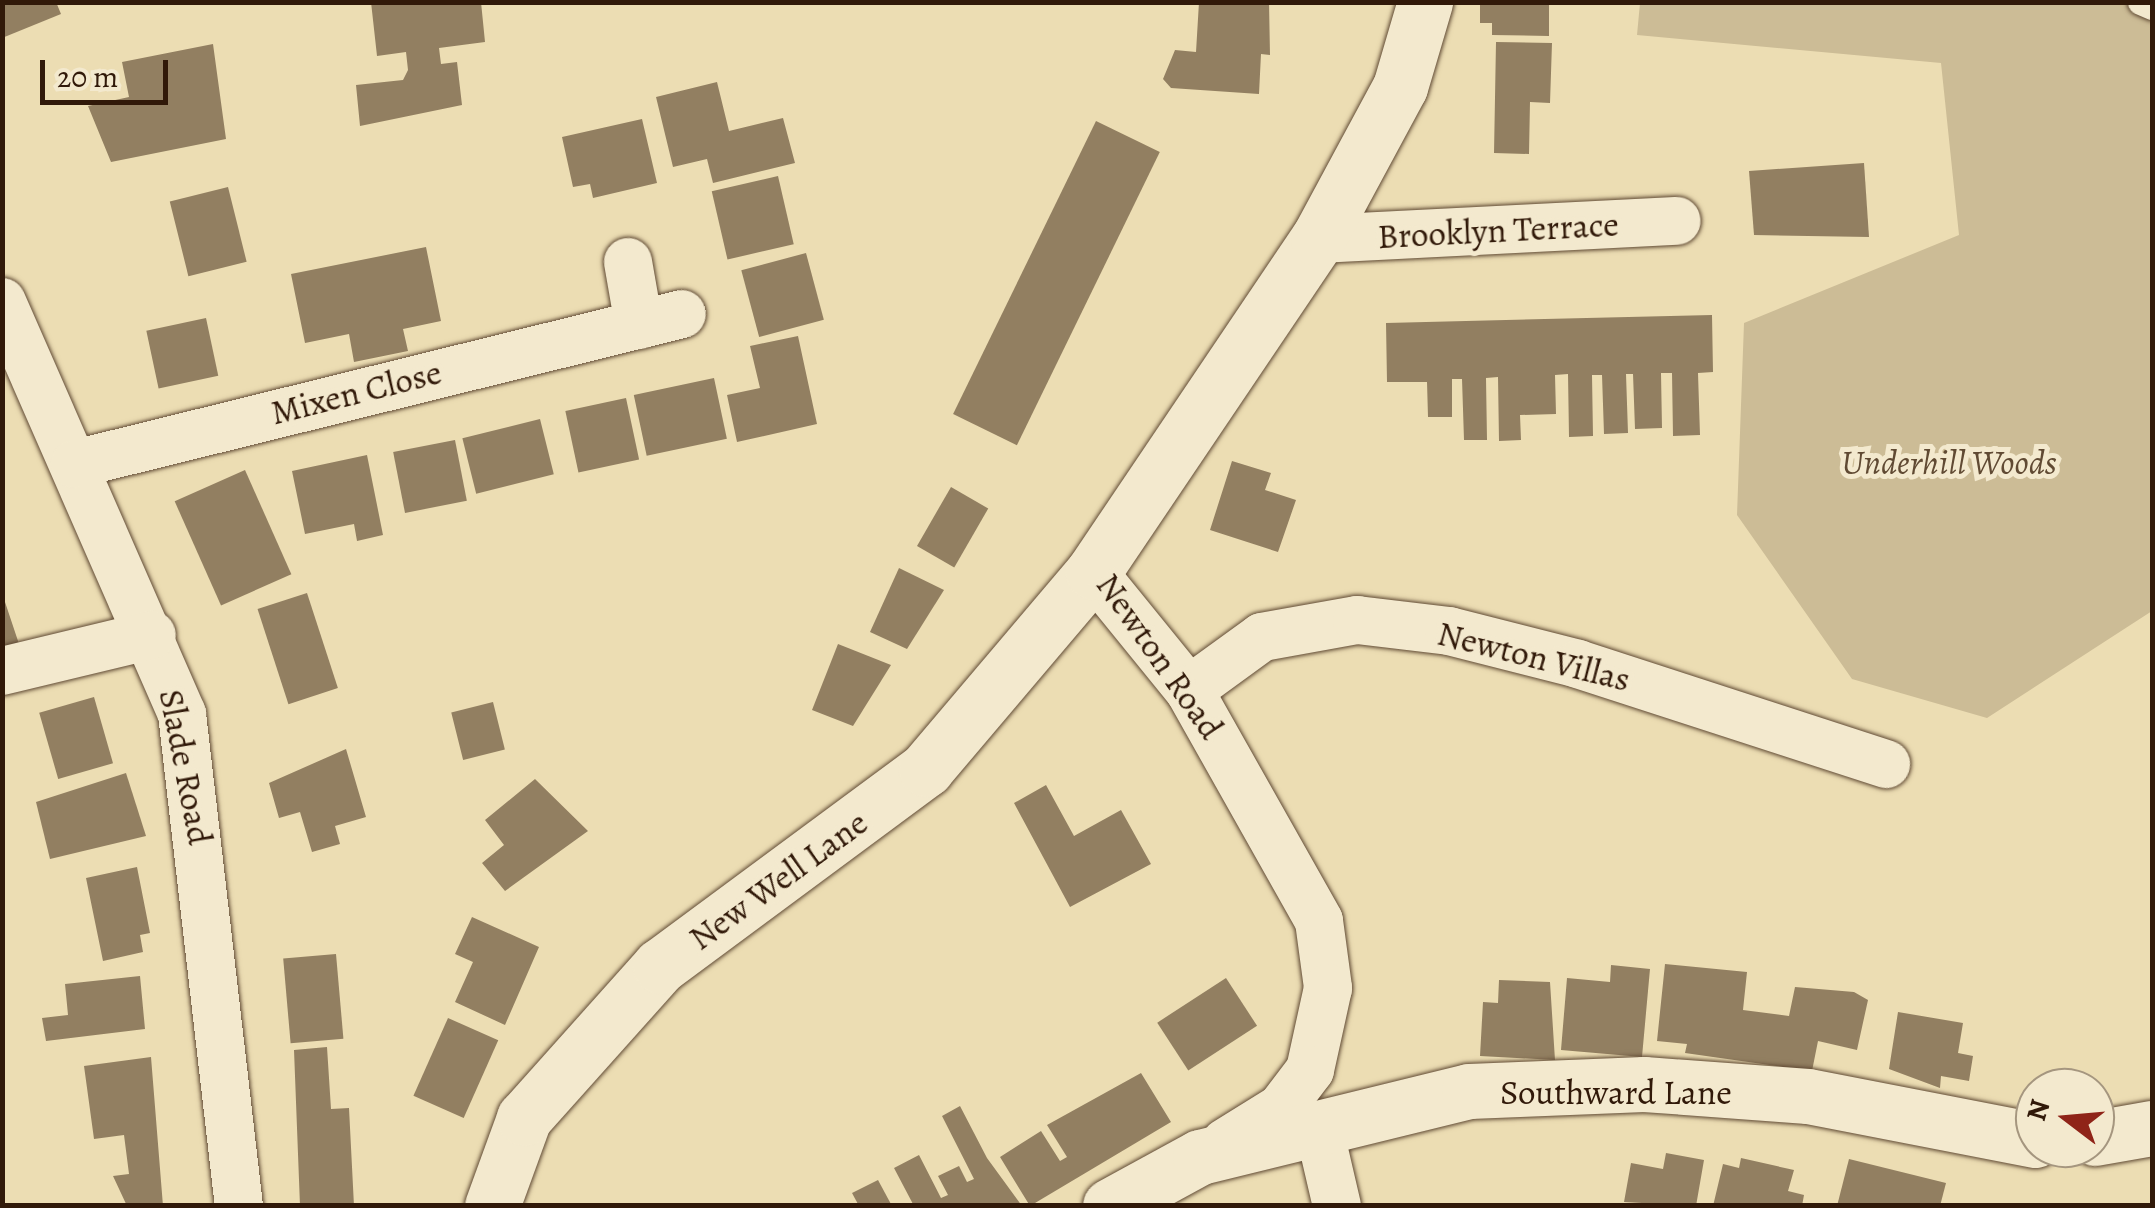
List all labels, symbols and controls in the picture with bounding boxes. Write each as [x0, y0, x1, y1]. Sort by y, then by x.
scale bar [45, 40, 172, 102]
text: 20 m [57, 57, 118, 97]
street label: Brooklyn Terrace [1376, 203, 1620, 257]
street label: Mixen Close [266, 351, 446, 433]
park label: Underhill Woods [1841, 441, 2057, 483]
street label: Newton Road [1088, 565, 1232, 747]
street label: Newton Villas [1433, 612, 1635, 700]
street label: Slade Road [150, 686, 222, 848]
street label: New Well Lane [681, 801, 875, 959]
north arrow [2015, 1068, 2115, 1168]
street label: Southward Lane [1500, 1071, 1732, 1113]
text: N [2017, 1095, 2059, 1125]

